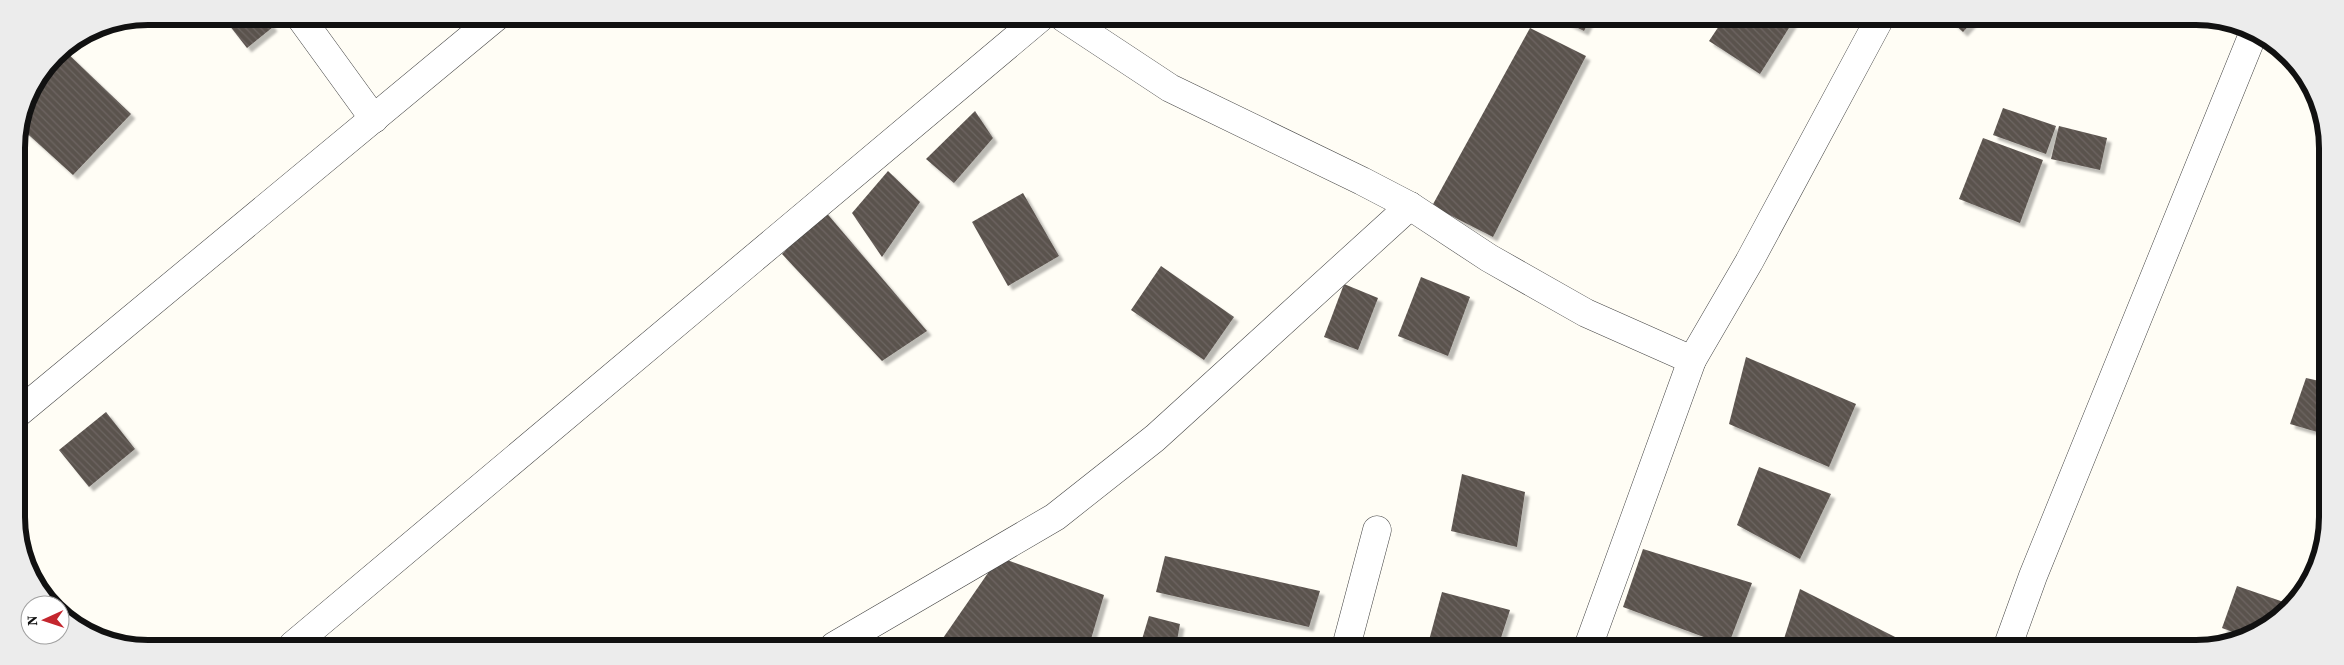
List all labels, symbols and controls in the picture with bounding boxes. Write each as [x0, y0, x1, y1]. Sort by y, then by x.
north arrow [20, 595, 70, 645]
text: N [22, 615, 42, 626]

